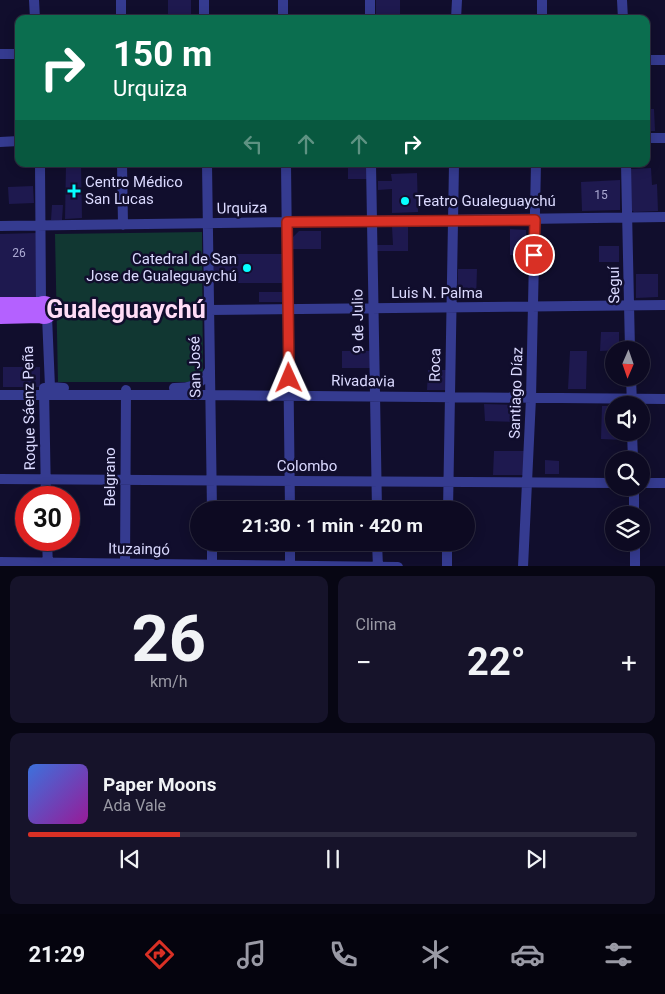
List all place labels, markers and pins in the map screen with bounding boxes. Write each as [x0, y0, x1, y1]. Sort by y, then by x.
place label: Centro Médico San Lucas [85, 173, 183, 208]
marker: Centro Médico San Lucas [67, 184, 81, 198]
place label: Teatro Gualeguaychú [415, 192, 556, 210]
marker: Teatro Gualeguaychú [399, 195, 411, 207]
pin [513, 234, 555, 276]
place label: Catedral de San Jose de Gualeguaychú [86, 250, 237, 285]
marker: Catedral de San Jose de Gualeguaychú [241, 262, 253, 274]

